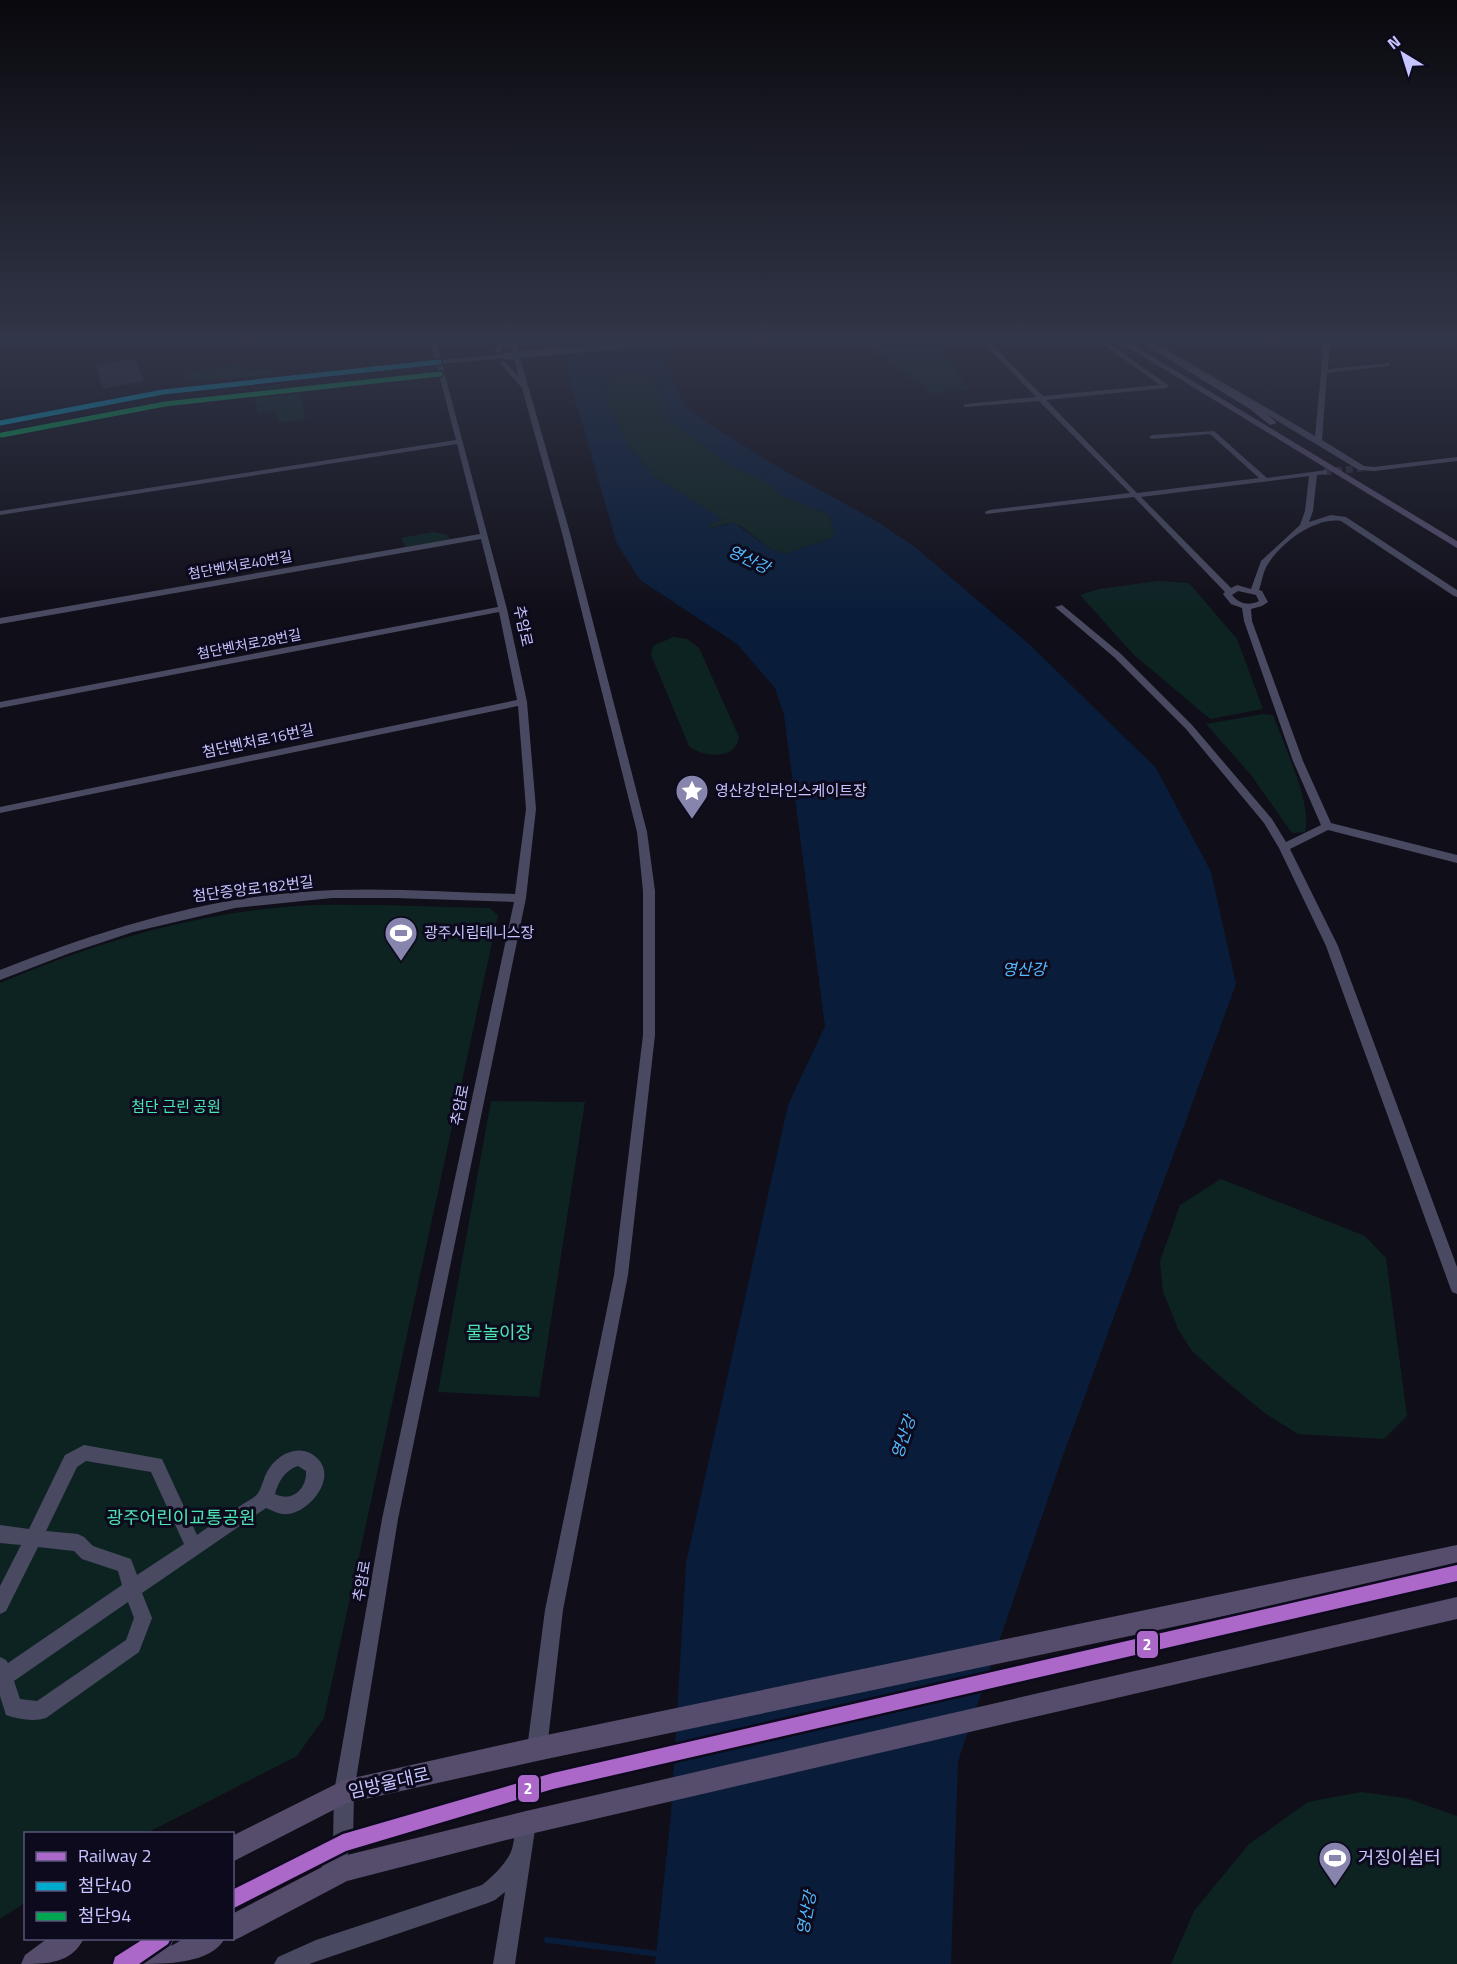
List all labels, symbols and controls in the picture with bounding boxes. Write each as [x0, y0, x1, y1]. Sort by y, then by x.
north arrow [1373, 24, 1433, 84]
text: N [1382, 29, 1406, 55]
water label: 영산강 [724, 539, 776, 580]
street label: 첨단벤처로40번길 [186, 545, 294, 584]
street label: 추암로 [508, 603, 539, 649]
street label: 첨단벤처로28번길 [195, 623, 303, 664]
street label: 첨단벤처로16번길 [200, 717, 316, 764]
place icon: 영산강인라인스케이트장 [674, 773, 710, 820]
place label: 영산강인라인스케이트장 [715, 779, 867, 802]
street label: 첨단중앙로182번길 [191, 870, 315, 907]
sports icon: 광주시립테니스장 [383, 915, 419, 962]
place label: 광주시립테니스장 [424, 921, 535, 944]
water label: 영산강 [1002, 957, 1048, 981]
street label: 추암로 [444, 1082, 475, 1127]
park label: 첨단 근린 공원 [131, 1095, 221, 1118]
park label: 물놀이장 [466, 1319, 532, 1346]
water label: 영산강 [884, 1410, 922, 1462]
park label: 광주어린이교통공원 [106, 1504, 256, 1531]
street label: 추암로 [347, 1559, 376, 1603]
line badge: 2 [1136, 1630, 1159, 1659]
text: 2 [1143, 1632, 1151, 1656]
street label: 임방울대로 [346, 1760, 432, 1805]
line badge: 2 [517, 1774, 540, 1803]
text: 2 [524, 1776, 532, 1800]
legend [24, 1832, 234, 1940]
sports icon: 거징이쉼터 [1317, 1840, 1353, 1887]
text: Railway 2 [78, 1842, 152, 1869]
place label: 거징이쉼터 [1358, 1844, 1441, 1871]
text: 첨단40 [78, 1872, 131, 1899]
water label: 영산강 [790, 1887, 822, 1937]
text: 첨단94 [78, 1902, 131, 1929]

